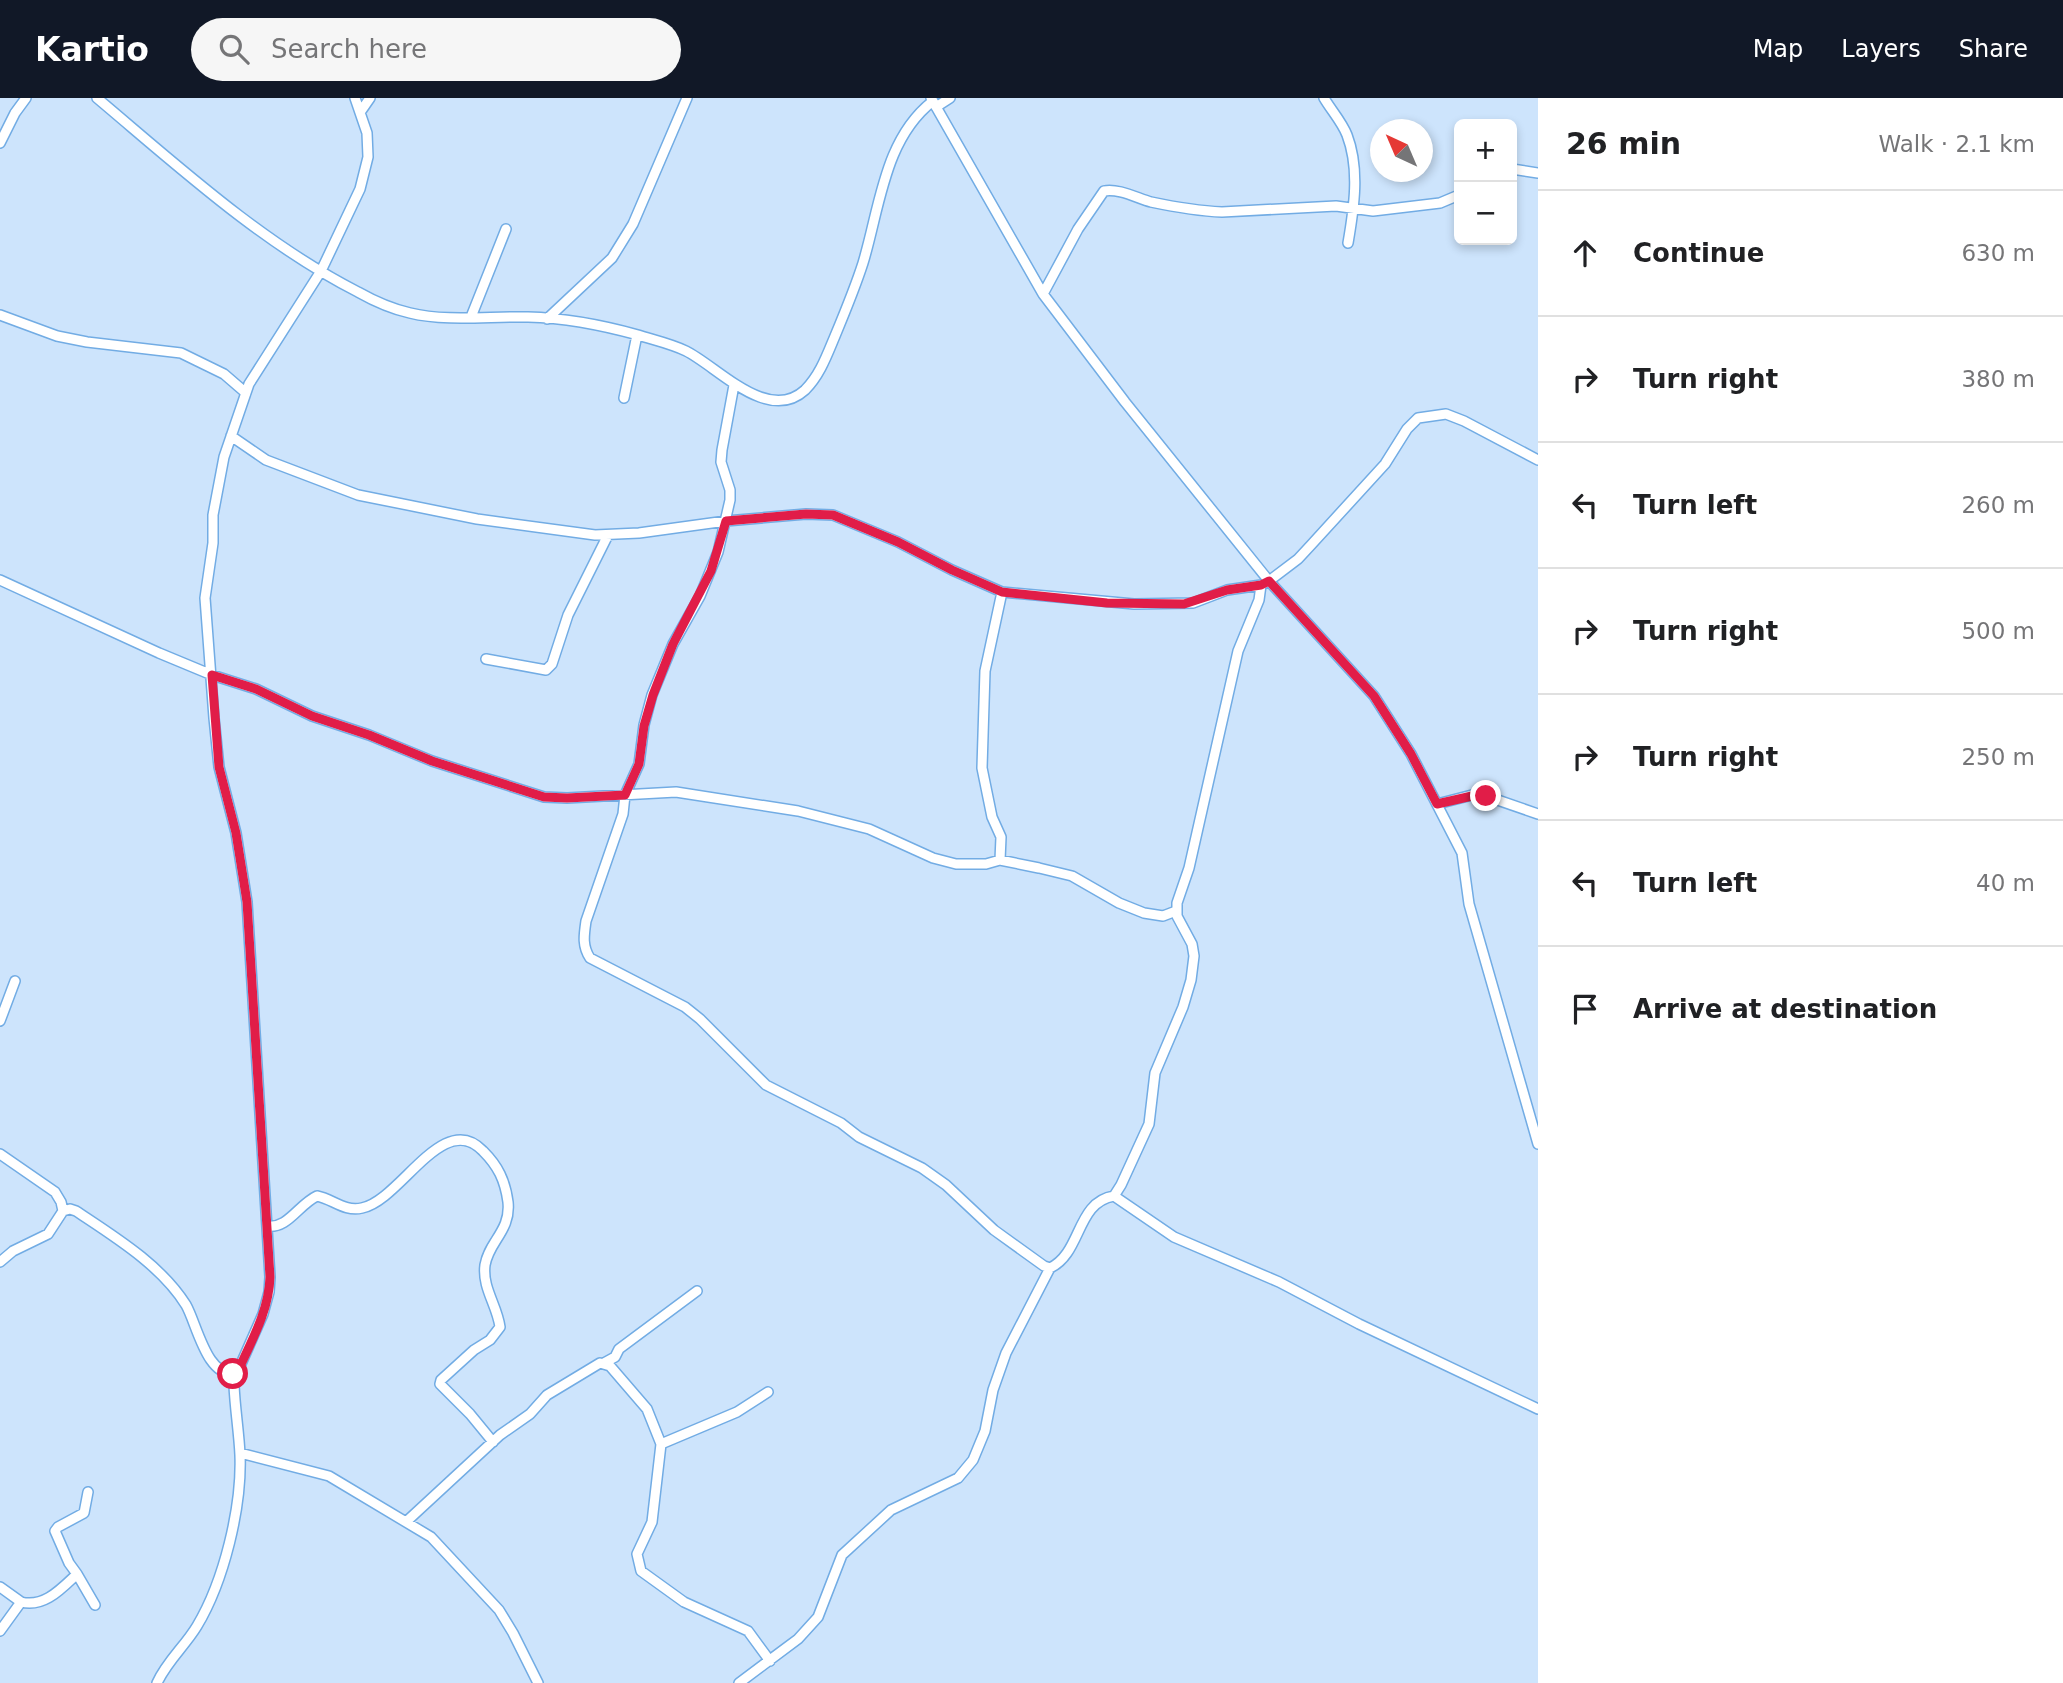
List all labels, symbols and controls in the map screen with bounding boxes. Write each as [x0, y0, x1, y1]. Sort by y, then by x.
search box [191, 18, 681, 81]
text: Kartio [35, 30, 149, 69]
icon: search [215, 30, 253, 68]
text: Search here [271, 34, 427, 64]
text: Map [1753, 35, 1803, 63]
text: Layers [1841, 35, 1921, 63]
text: Share [1959, 35, 2028, 63]
north arrow [1370, 119, 1433, 182]
map controls [1454, 119, 1517, 245]
button: + [1454, 119, 1517, 182]
text: 26 min [1566, 126, 1681, 161]
text: Walk · 2.1 km [1878, 131, 2035, 157]
button: − [1454, 182, 1517, 245]
icon: ahead [1566, 234, 1604, 272]
text: Continue [1633, 238, 1764, 268]
text: 630 m [1961, 240, 2035, 266]
icon: right [1566, 360, 1604, 398]
text: Turn right [1633, 364, 1778, 394]
text: 380 m [1961, 366, 2035, 392]
icon: left [1566, 486, 1604, 524]
text: Turn left [1633, 490, 1757, 520]
text: 260 m [1961, 492, 2035, 518]
icon: right [1566, 612, 1604, 650]
text: Turn right [1633, 616, 1778, 646]
text: 500 m [1961, 618, 2035, 644]
icon: right [1566, 738, 1604, 776]
text: Turn right [1633, 742, 1778, 772]
text: 250 m [1961, 744, 2035, 770]
route end [1470, 780, 1501, 811]
icon: left [1566, 864, 1604, 902]
text: Turn left [1633, 868, 1757, 898]
text: 40 m [1976, 870, 2035, 896]
icon: arrive [1566, 990, 1604, 1028]
text: Arrive at destination [1633, 994, 1937, 1024]
route start [217, 1358, 248, 1389]

